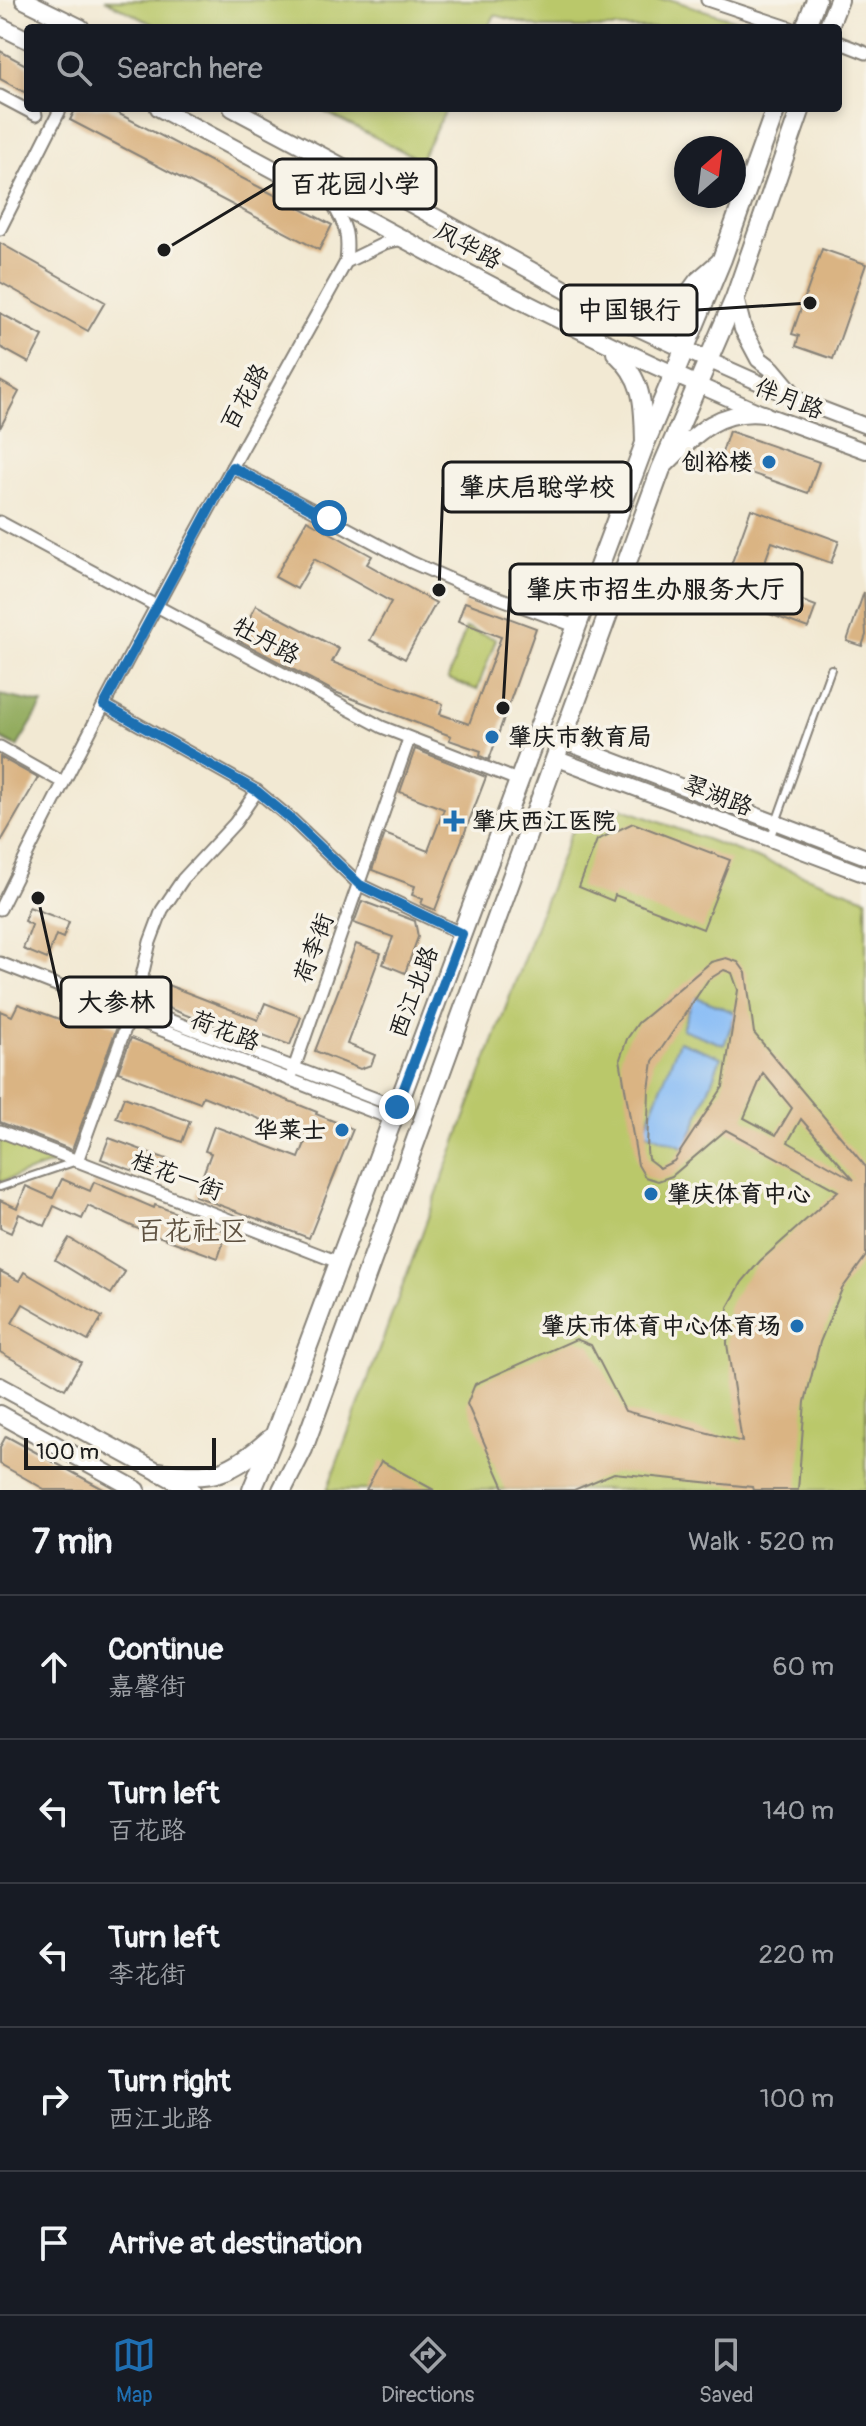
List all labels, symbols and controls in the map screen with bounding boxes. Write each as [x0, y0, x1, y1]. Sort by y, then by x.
search box [24, 24, 842, 112]
icon: search [52, 46, 96, 90]
text: Search here [116, 50, 263, 87]
north arrow [674, 136, 746, 208]
callout: 百花园小学 [274, 159, 436, 209]
text: 百花园小学 [290, 169, 420, 201]
street label: 风华路 [429, 216, 507, 276]
callout: 中国银行 [561, 285, 697, 335]
text: 中国银行 [577, 295, 681, 327]
street label: 百花路 [215, 358, 275, 436]
street label: 伴月路 [750, 373, 828, 425]
place label: 创裕楼 [681, 448, 753, 477]
marker: 创裕楼 [760, 453, 778, 471]
callout: 肇庆启聪学校 [443, 462, 631, 512]
text: 肇庆启聪学校 [459, 472, 615, 504]
route start [311, 500, 347, 536]
callout: 肇庆市招生办服务大厅 [510, 564, 802, 614]
text: 肇庆市招生办服务大厅 [526, 574, 786, 606]
street label: 牡丹路 [227, 611, 305, 671]
place label: 肇庆市教育局 [508, 723, 652, 752]
marker: 肇庆市教育局 [483, 728, 501, 746]
street label: 翠湖路 [679, 770, 757, 822]
place label: 肇庆西江医院 [472, 807, 616, 836]
marker: 肇庆西江医院 [443, 810, 465, 832]
street label: 荷李街 [288, 909, 340, 987]
street label: 西江北路 [383, 942, 445, 1042]
callout: 大参林 [61, 977, 171, 1027]
text: 大参林 [77, 987, 155, 1019]
street label: 荷花路 [186, 1005, 264, 1057]
route end [379, 1089, 415, 1125]
place label: 华莱士 [254, 1116, 326, 1145]
marker: 华莱士 [333, 1121, 351, 1139]
street label: 桂花一街 [127, 1145, 227, 1207]
place label: 肇庆体育中心 [667, 1180, 811, 1209]
marker: 肇庆体育中心 [642, 1185, 660, 1203]
district label: 百花社区 [136, 1214, 248, 1249]
place label: 肇庆市体育中心体育场 [541, 1312, 781, 1341]
marker: 肇庆市体育中心体育场 [788, 1317, 806, 1335]
scale bar [24, 1434, 216, 1470]
text: 100 m [36, 1438, 99, 1466]
text: 7 min [32, 1521, 113, 1564]
text: Walk · 520 m [688, 1526, 834, 1558]
text: Continue [108, 1631, 223, 1668]
icon: ahead [32, 1645, 76, 1689]
text: 60 m [772, 1651, 834, 1683]
text: 嘉馨街 [108, 1671, 186, 1703]
text: Turn left [108, 1775, 219, 1812]
icon: left [32, 1789, 76, 1833]
text: 140 m [762, 1795, 834, 1827]
text: 百花路 [108, 1815, 186, 1847]
text: Turn left [108, 1919, 219, 1956]
icon: left [32, 1933, 76, 1977]
text: 220 m [758, 1939, 834, 1971]
text: 李花街 [108, 1959, 186, 1991]
text: Turn right [108, 2063, 231, 2100]
icon: right [32, 2077, 76, 2121]
text: 100 m [760, 2083, 834, 2115]
text: 西江北路 [108, 2103, 212, 2135]
icon: arrive [32, 2221, 76, 2265]
text: Arrive at destination [108, 2225, 362, 2262]
tab: Map [112, 2333, 156, 2409]
tab: Directions [381, 2333, 474, 2409]
tab: Saved [699, 2333, 754, 2409]

